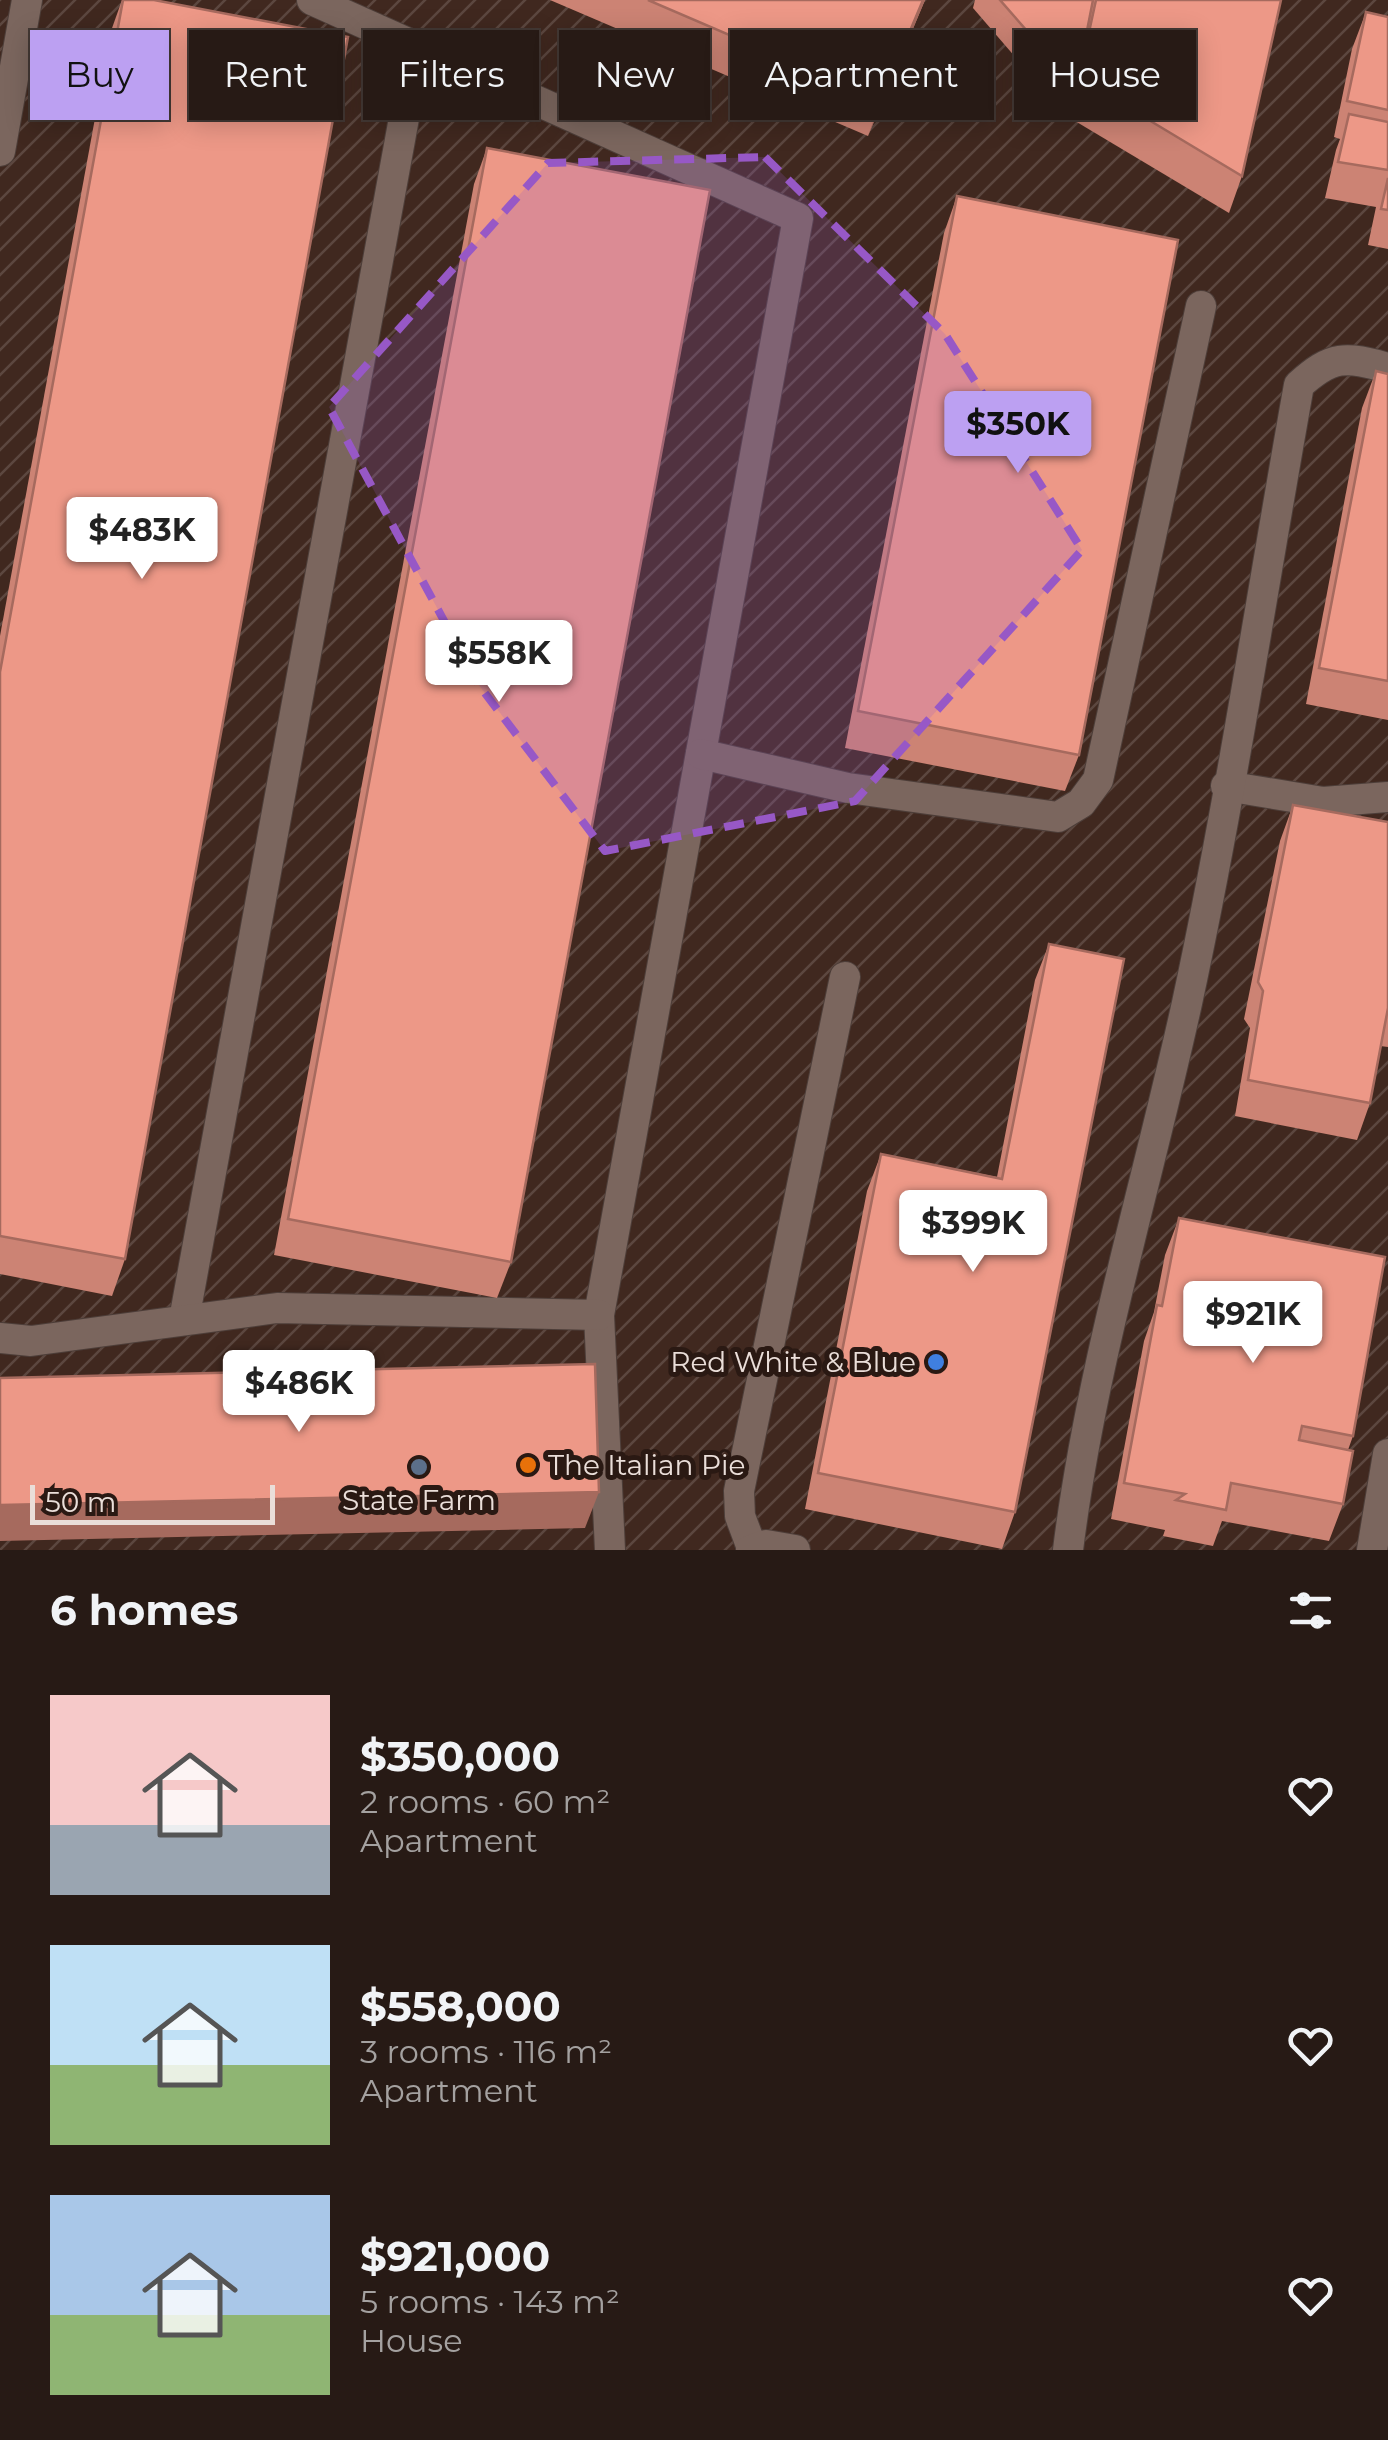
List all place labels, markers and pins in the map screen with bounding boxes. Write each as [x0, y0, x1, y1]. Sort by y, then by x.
pin: $350K [948, 391, 1088, 476]
pin: $483K [72, 497, 212, 582]
pin: $558K [429, 620, 569, 705]
pin: $399K [903, 1190, 1043, 1275]
pin: $921K [1183, 1281, 1323, 1366]
place label: Red White & Blue [670, 1345, 916, 1379]
pin: $486K [229, 1350, 369, 1435]
marker: Red White & Blue [925, 1351, 947, 1373]
place label: The Italian Pie [548, 1448, 745, 1482]
marker: The Italian Pie [517, 1454, 539, 1476]
marker: State Farm [408, 1456, 430, 1478]
place label: State Farm [342, 1483, 496, 1517]

